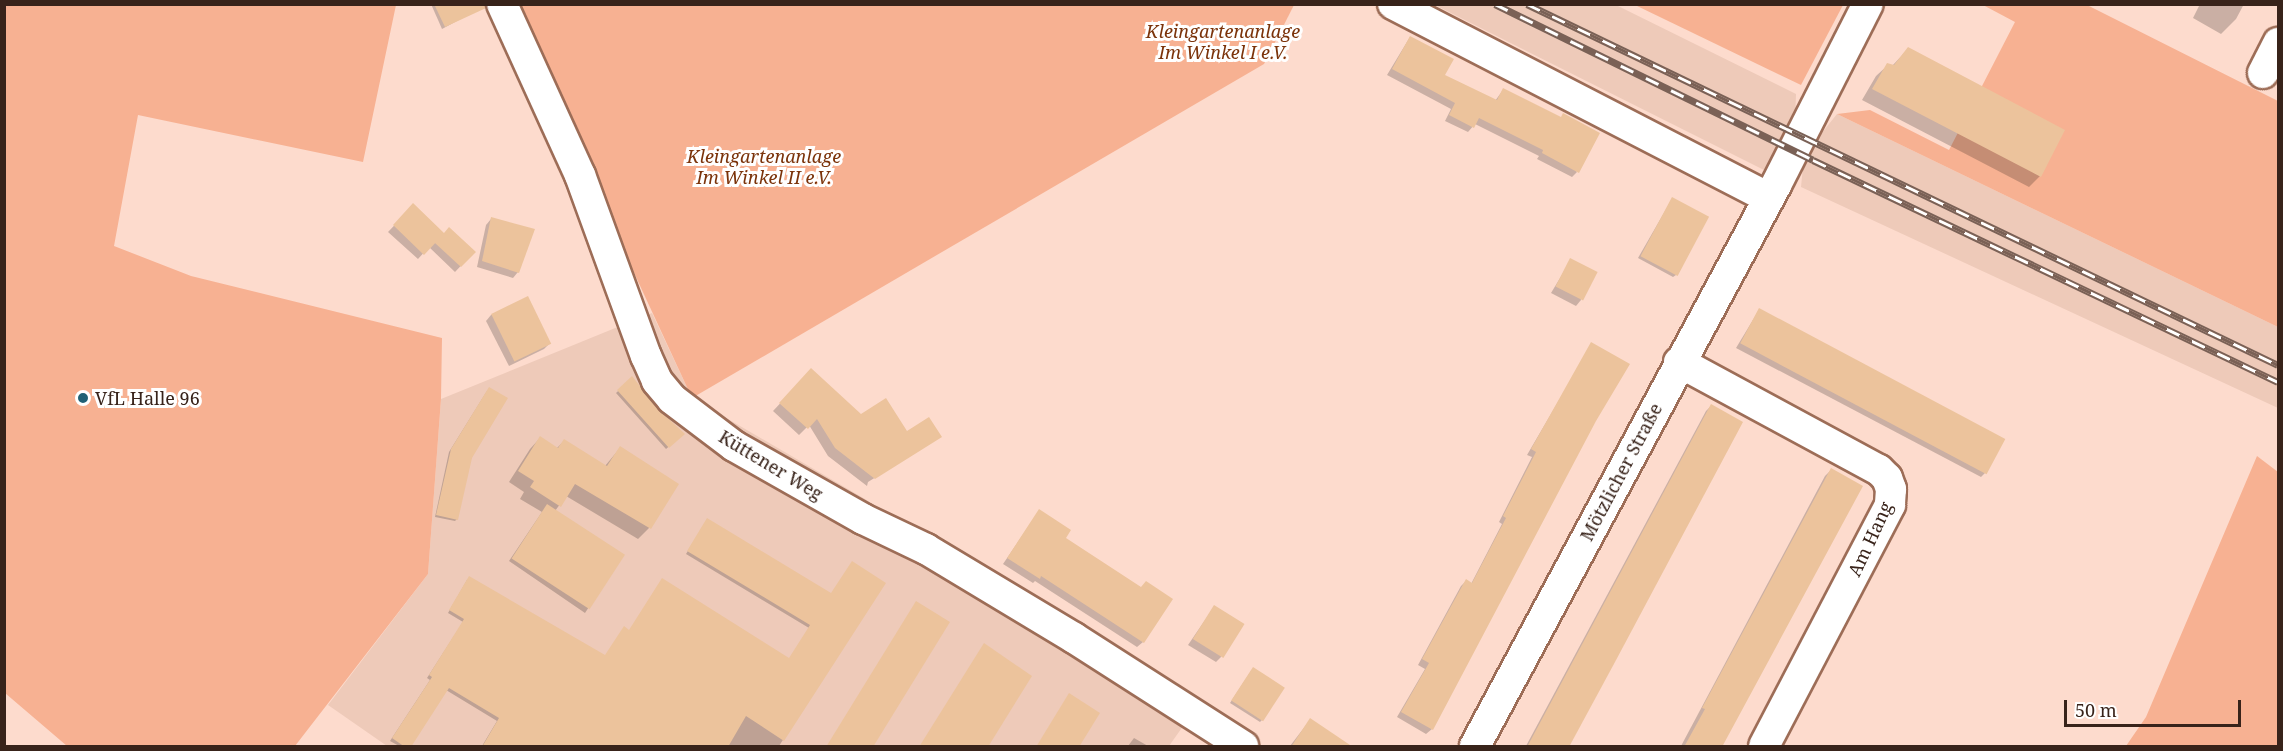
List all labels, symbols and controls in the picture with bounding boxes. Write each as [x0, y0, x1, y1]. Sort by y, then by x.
park label: Kleingartenanlage Im Winkel I e.V. [1146, 21, 1300, 63]
park label: Kleingartenanlage Im Winkel II e.V. [687, 146, 841, 188]
place label: VfL Halle 96 [95, 387, 200, 409]
marker: VfL Halle 96 [76, 391, 90, 405]
street label: Mötzlicher Straße [1576, 399, 1666, 545]
street label: Küttener Weg [715, 425, 827, 505]
street label: Am Hang [1843, 498, 1897, 580]
scale bar [2067, 688, 2244, 726]
text: 50 m [2075, 698, 2117, 722]

